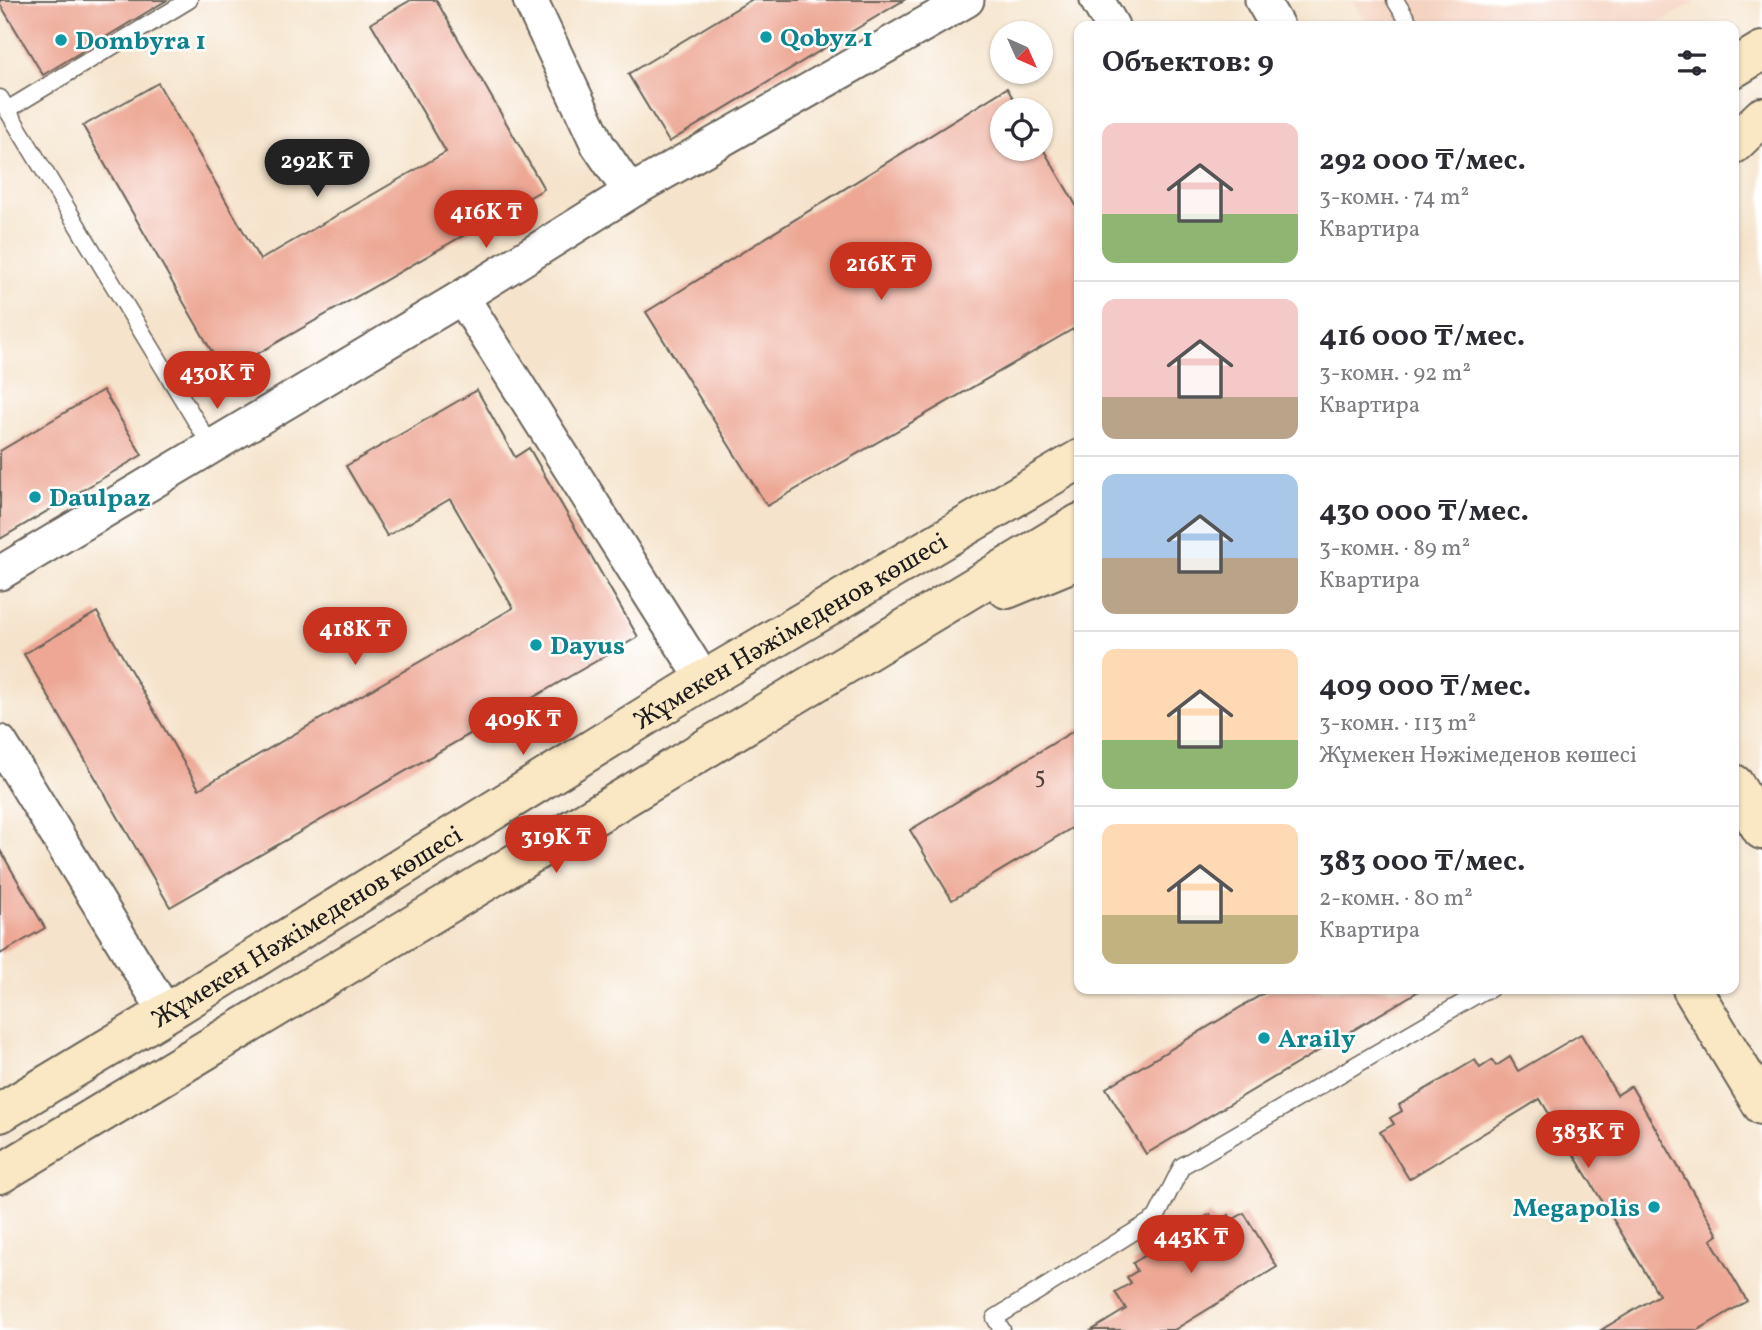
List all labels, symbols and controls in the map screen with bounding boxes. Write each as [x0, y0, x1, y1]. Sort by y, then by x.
place label: Qobyz 1 [780, 21, 873, 57]
north arrow [990, 21, 1054, 84]
map controls [990, 21, 1053, 161]
place label: Dombyra 1 [75, 24, 206, 60]
marker: Qobyz 1 [758, 29, 774, 45]
marker: Dombyra 1 [53, 32, 69, 48]
text: Объектов: 9 [1102, 42, 1274, 84]
icon: filters [1673, 44, 1711, 82]
button: locate [990, 98, 1053, 161]
pin: 292K ₸ [260, 140, 374, 199]
text: 292 000 ₸/мес. [1319, 140, 1526, 182]
text: 292K ₸ [281, 146, 353, 178]
icon: home [1158, 151, 1242, 235]
text: 3-комн. · 74 m² [1319, 182, 1469, 214]
pin: 416K ₸ [429, 190, 543, 250]
text: 416K ₸ [450, 197, 522, 229]
text: Квартира [1319, 214, 1420, 246]
pin: 216K ₸ [824, 243, 938, 302]
text: 216K ₸ [846, 249, 916, 281]
text: 416 000 ₸/мес. [1319, 316, 1525, 358]
icon: home [1158, 327, 1242, 411]
pin: 430K ₸ [160, 352, 274, 411]
text: 430K ₸ [179, 358, 255, 390]
text: 3-комн. · 92 m² [1319, 358, 1471, 390]
text: Квартира [1319, 390, 1420, 422]
place label: Daulpaz [49, 481, 151, 517]
marker: Daulpaz [27, 489, 43, 505]
text: 430 000 ₸/мес. [1319, 491, 1529, 533]
icon: home [1158, 502, 1242, 586]
street label: Жұмекен Нәжімеденов көшесі [627, 525, 955, 739]
text: 3-комн. · 89 m² [1319, 533, 1470, 565]
text: Квартира [1319, 565, 1420, 597]
pin: 418K ₸ [298, 608, 412, 667]
text: 418K ₸ [319, 614, 391, 646]
place label: Dayus [550, 629, 625, 665]
marker: Dayus [528, 637, 544, 653]
text: 409 000 ₸/мес. [1319, 666, 1531, 708]
icon: home [1158, 677, 1242, 761]
pin: 409K ₸ [466, 698, 580, 757]
text: 409K ₸ [485, 704, 561, 736]
text: 3-комн. · 113 m² [1319, 708, 1476, 740]
text: Жұмекен Нәжімеденов көшесі [1319, 740, 1637, 772]
house number: 5 [1034, 761, 1046, 793]
pin: 319K ₸ [499, 816, 613, 875]
street label: Жұмекен Нәжімеденов көшесі [145, 818, 470, 1038]
text: 319K ₸ [521, 822, 591, 854]
text: 383 000 ₸/мес. [1319, 841, 1525, 883]
icon: home [1158, 852, 1242, 936]
text: 2-комн. · 80 m² [1319, 883, 1473, 915]
text: Квартира [1319, 915, 1420, 947]
place label: Araily [1278, 1022, 1356, 1058]
marker: Araily [1256, 1030, 1272, 1046]
pin: 383K ₸ [1531, 1110, 1645, 1170]
text: 383K ₸ [1552, 1117, 1624, 1149]
place label: Megapolis [1512, 1191, 1640, 1227]
marker: Megapolis [1646, 1199, 1662, 1215]
pin: 443K ₸ [1134, 1216, 1248, 1275]
text: 443K ₸ [1153, 1222, 1229, 1254]

